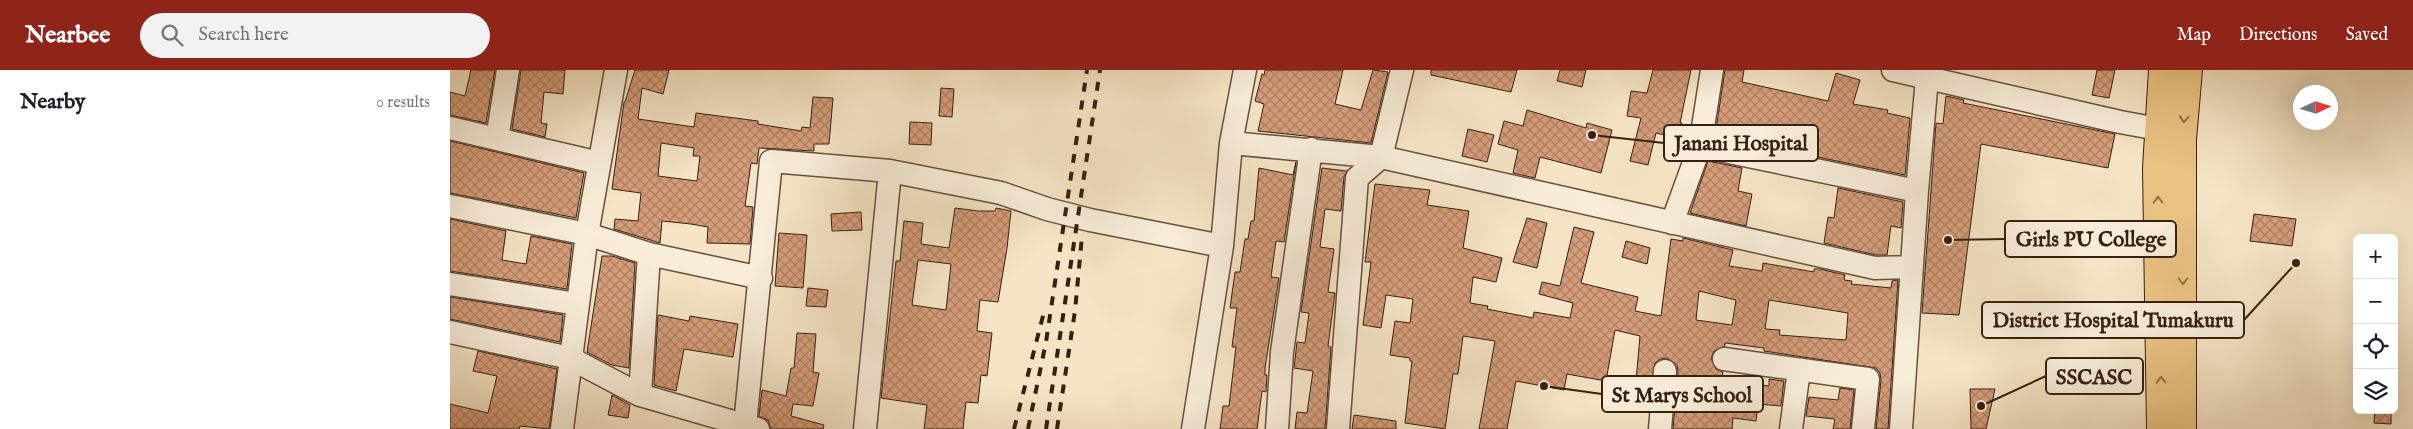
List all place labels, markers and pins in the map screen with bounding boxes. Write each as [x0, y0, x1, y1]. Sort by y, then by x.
callout: Janani Hospital [1664, 125, 1818, 161]
callout: Girls PU College [2005, 221, 2176, 257]
callout: District Hospital Tumakuru [1982, 302, 2244, 338]
callout: SSCASC [2046, 358, 2143, 394]
callout: St Marys School [1602, 376, 1763, 412]

